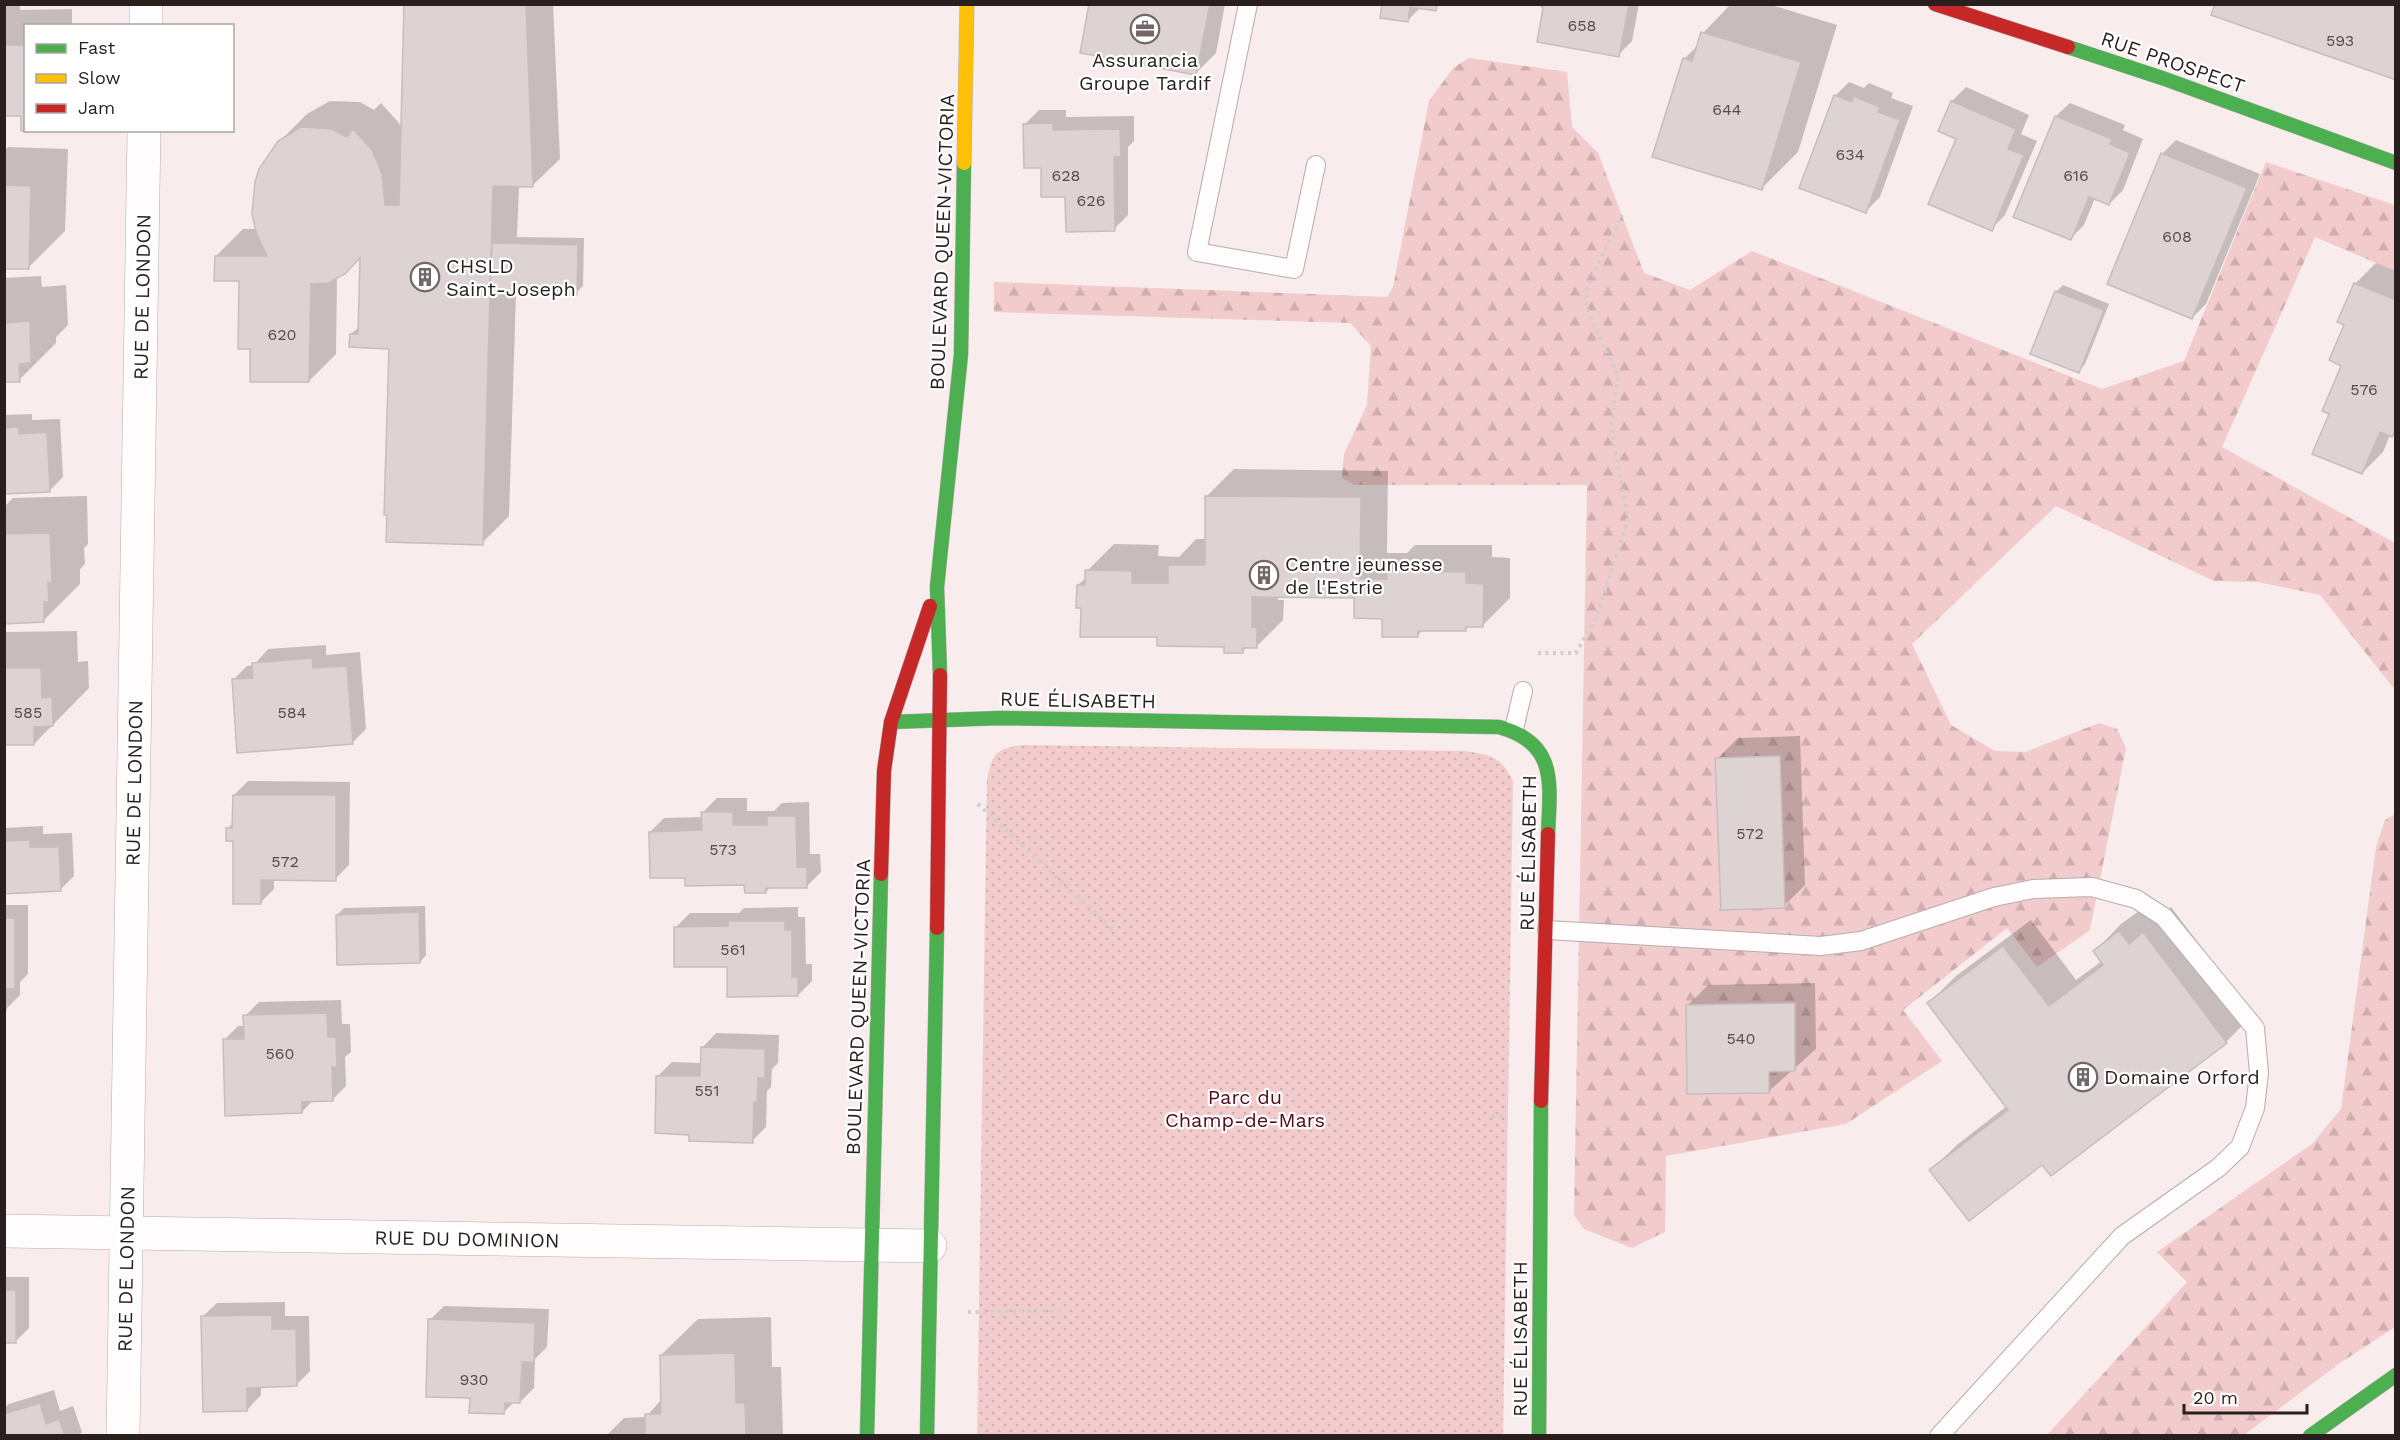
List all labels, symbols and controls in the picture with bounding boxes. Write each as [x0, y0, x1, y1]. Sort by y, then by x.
office icon: Assurancia Groupe Tardif [1129, 13, 1161, 45]
house number: 658 [1568, 16, 1596, 35]
legend [24, 24, 234, 132]
street label: RUE PROSPECT [2098, 26, 2248, 98]
house number: 593 [2326, 31, 2354, 50]
text: Fast [78, 37, 116, 58]
place label: Assurancia Groupe Tardif [1079, 48, 1211, 95]
text: Slow [78, 67, 121, 88]
street label: BOULEVARD QUEEN-VICTORIA [925, 93, 959, 391]
text: Jam [78, 97, 115, 118]
house number: 644 [1712, 100, 1742, 119]
house number: 634 [1836, 145, 1865, 164]
house number: 628 [1052, 166, 1080, 185]
house number: 616 [2063, 166, 2089, 185]
house number: 626 [1077, 191, 1105, 210]
street label: RUE DE LONDON [129, 214, 155, 380]
house number: 608 [2162, 227, 2192, 246]
place label: CHSLD Saint-Joseph [446, 254, 576, 301]
building icon: CHSLD Saint-Joseph [409, 261, 441, 293]
house number: 620 [267, 325, 297, 344]
house number: 576 [2350, 380, 2378, 399]
place label: Centre jeunesse de l'Estrie [1285, 552, 1443, 599]
building icon: Centre jeunesse de l'Estrie [1248, 559, 1280, 591]
street label: RUE ÉLISABETH [1000, 687, 1156, 713]
street label: RUE DE LONDON [121, 700, 147, 866]
house number: 585 [14, 703, 42, 722]
house number: 584 [278, 703, 307, 722]
street label: RUE ÉLISABETH [1515, 775, 1541, 931]
house number: 572 [1736, 824, 1764, 843]
house number: 573 [709, 840, 737, 859]
house number: 572 [271, 852, 299, 871]
street label: BOULEVARD QUEEN-VICTORIA [841, 858, 875, 1156]
house number: 561 [720, 940, 746, 959]
house number: 540 [1726, 1029, 1756, 1048]
house number: 560 [266, 1044, 295, 1063]
building icon: Domaine Orford [2067, 1061, 2099, 1093]
place label: Domaine Orford [2104, 1065, 2260, 1089]
house number: 551 [695, 1081, 719, 1100]
park label: Parc du Champ-de-Mars [1165, 1085, 1325, 1132]
street label: RUE DE LONDON [113, 1186, 139, 1352]
street label: RUE DU DOMINION [374, 1225, 560, 1253]
street label: RUE ÉLISABETH [1508, 1261, 1532, 1417]
house number: 930 [460, 1370, 488, 1389]
scale bar [2184, 1377, 2307, 1415]
text: 20 m [2193, 1387, 2238, 1408]

